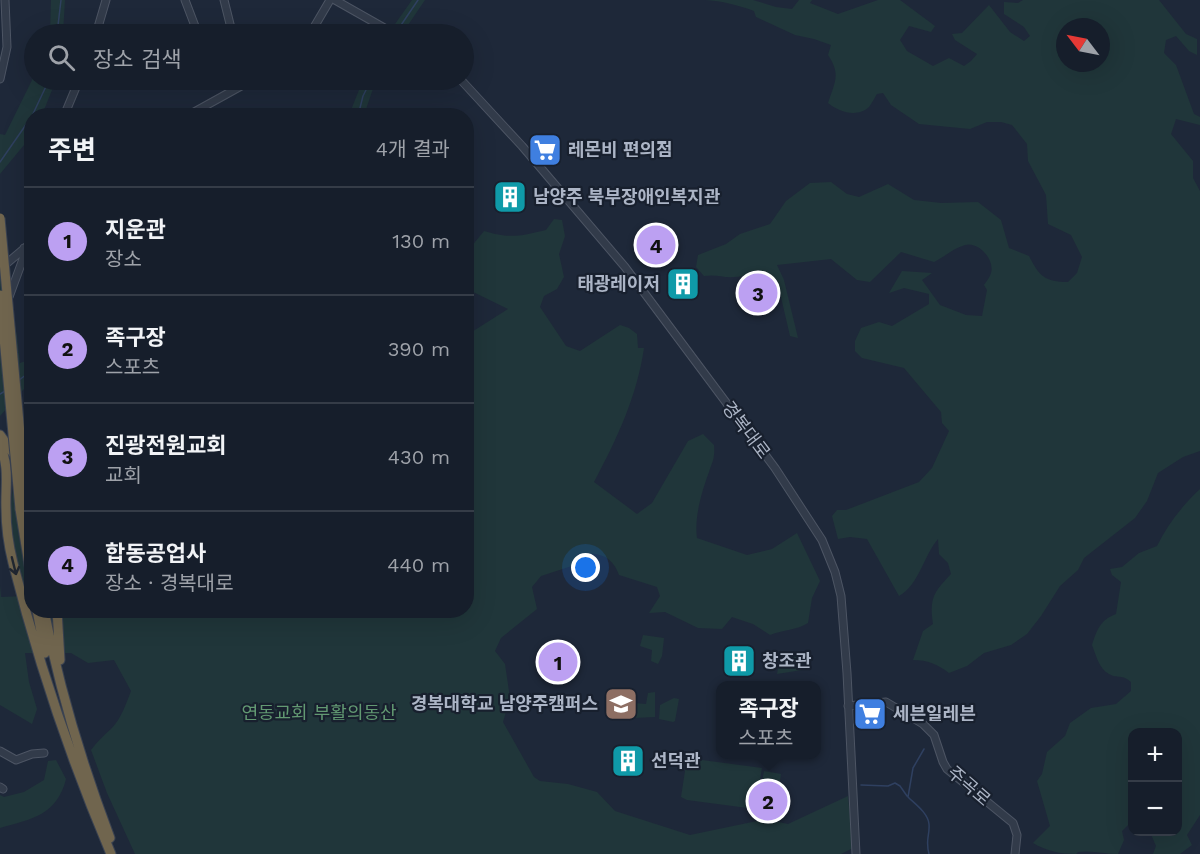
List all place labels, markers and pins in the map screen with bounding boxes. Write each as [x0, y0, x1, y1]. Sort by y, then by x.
supermarket icon: 레몬비 편의점 [527, 132, 563, 168]
place label: 레몬비 편의점 [568, 139, 673, 160]
building icon: 남양주 북부장애인복지관 [492, 179, 528, 215]
place label: 남양주 북부장애인복지관 [533, 186, 721, 207]
pin: 4 [636, 222, 676, 268]
building icon: 태광레이저 [665, 266, 701, 302]
pin: 3 [738, 270, 777, 316]
place label: 태광레이저 [577, 273, 660, 294]
pin: 1 [538, 640, 578, 684]
building icon: 창조관 [721, 643, 757, 679]
place label: 창조관 [762, 650, 812, 671]
school or university icon: 경복대학교 남양주캠퍼스 [603, 686, 639, 722]
place label: 경복대학교 남양주캠퍼스 [411, 693, 598, 714]
supermarket icon: 세븐일레븐 [852, 696, 888, 732]
place label: 세븐일레븐 [893, 703, 976, 724]
building icon: 선덕관 [610, 743, 646, 779]
place label: 선덕관 [651, 750, 701, 771]
pin: 2 [748, 778, 788, 824]

